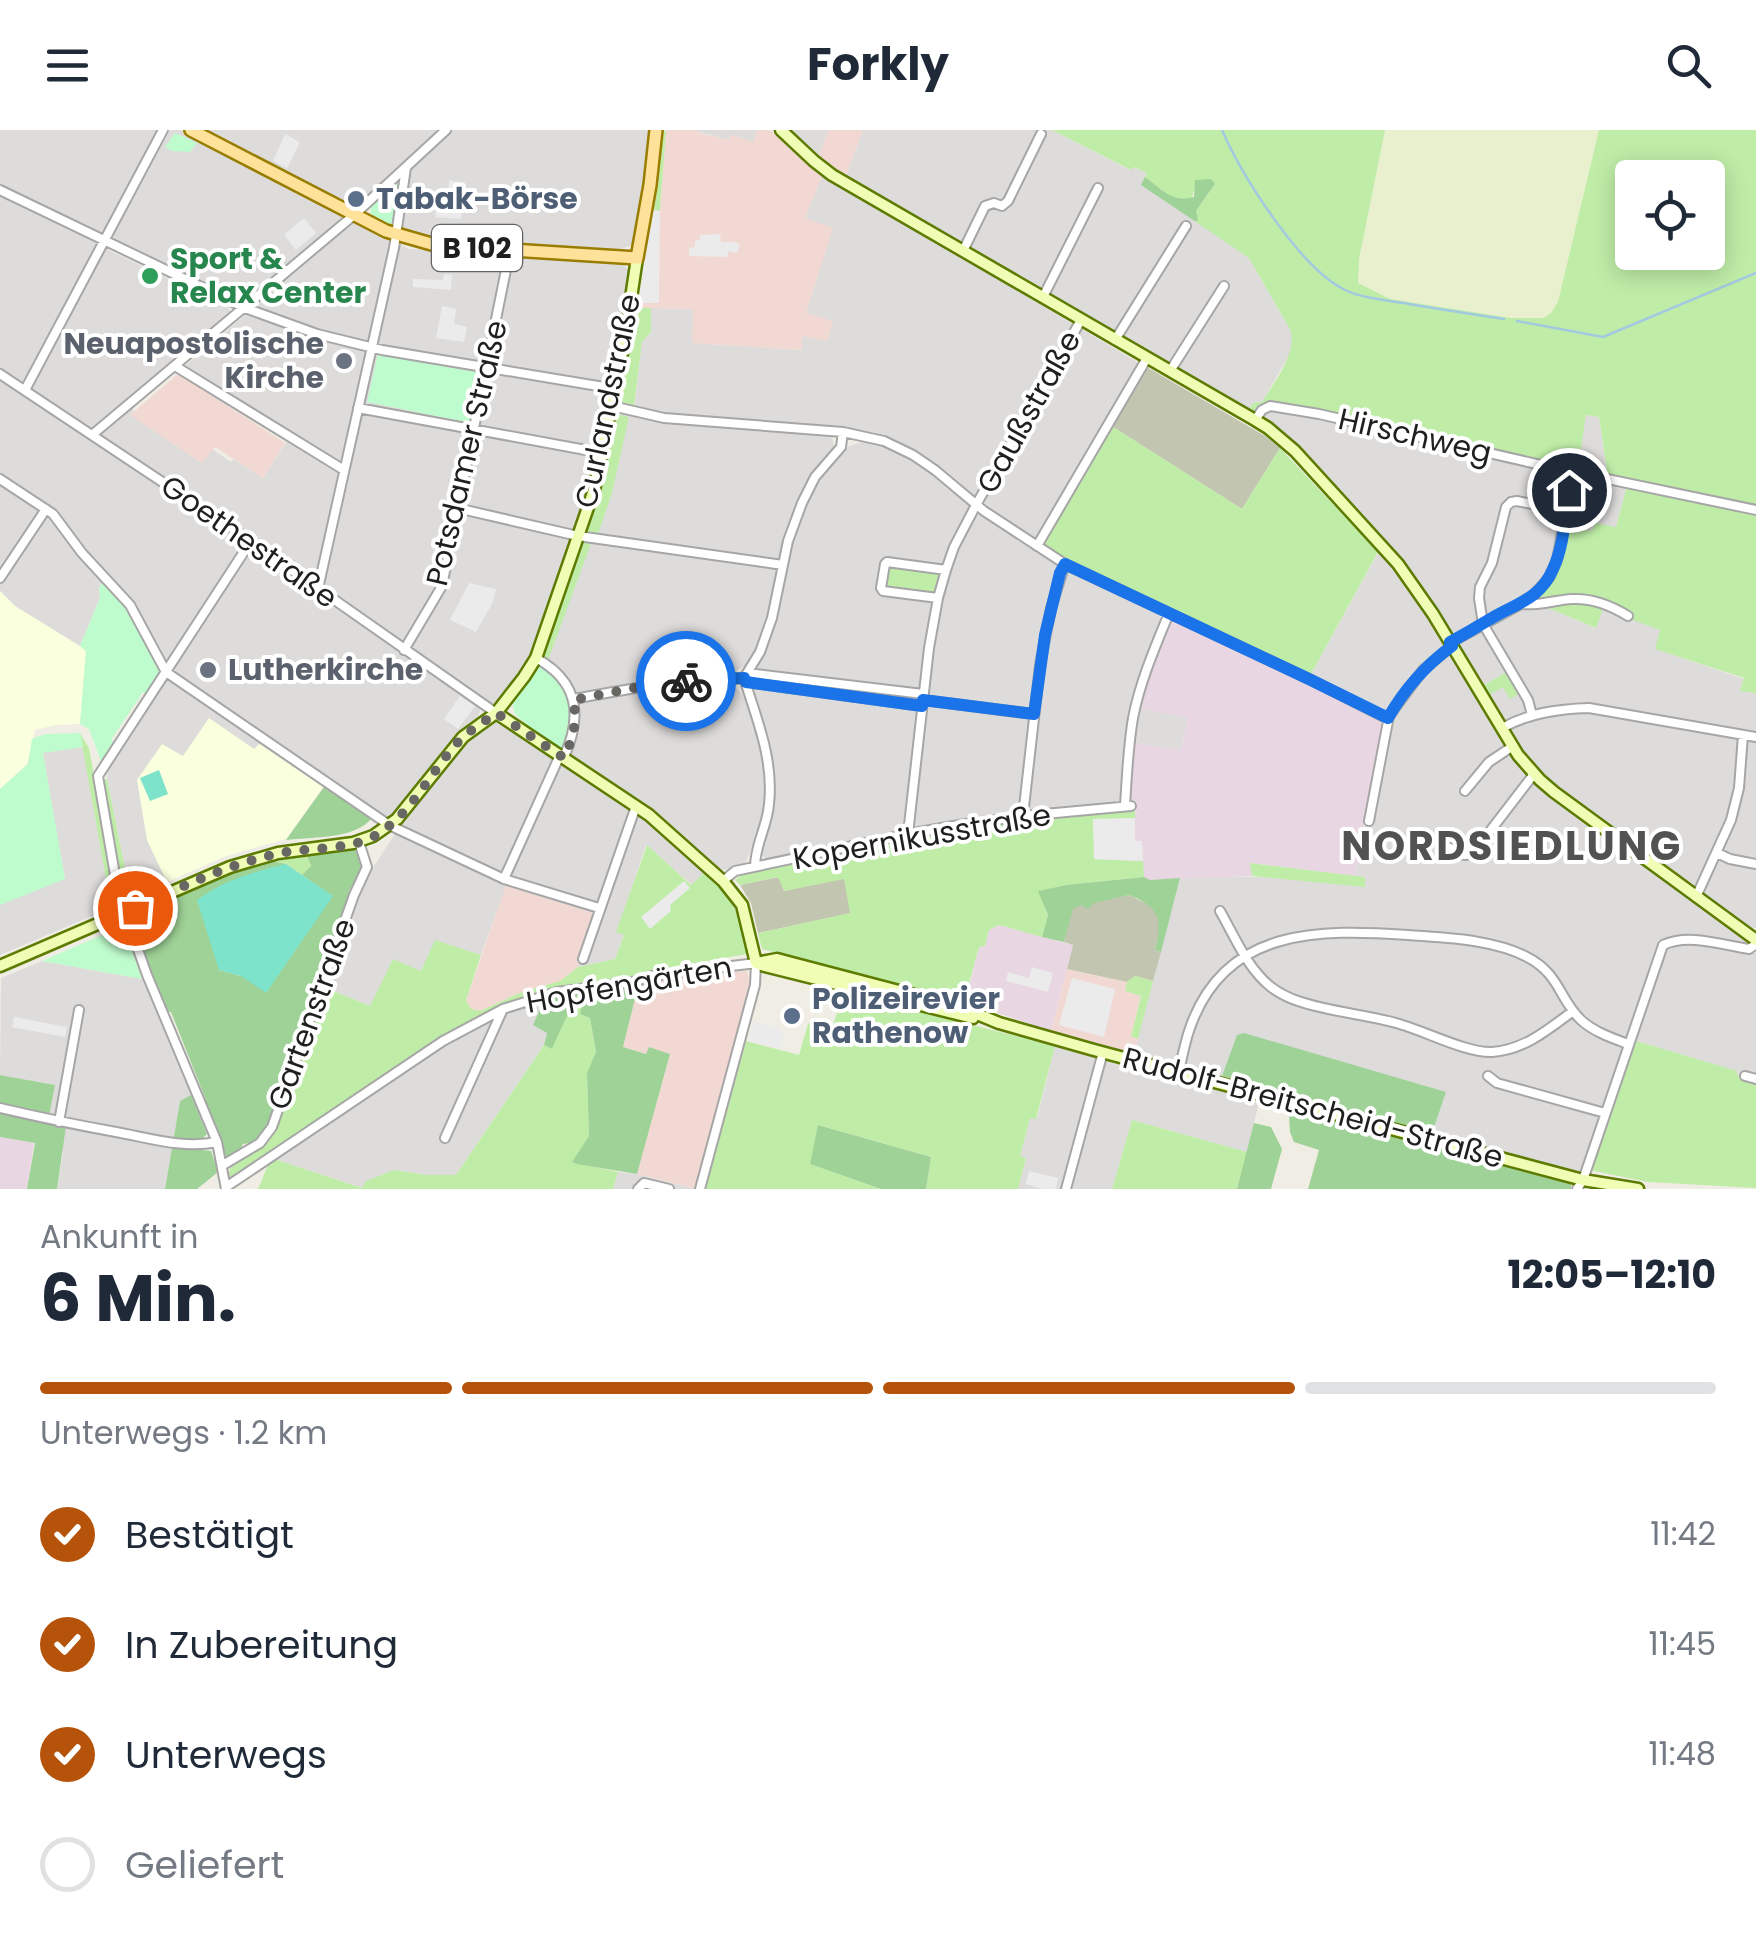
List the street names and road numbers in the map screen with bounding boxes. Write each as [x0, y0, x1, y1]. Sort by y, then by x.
road number: B 102 [432, 225, 522, 271]
street label: Curlandstraße [564, 290, 651, 512]
street label: Potsdamer Straße [415, 316, 518, 590]
street label: Gaußstraße [966, 322, 1091, 501]
street label: Hirschweg [1334, 397, 1496, 474]
street label: Goethestraße [152, 465, 346, 619]
street label: Kopernikusstraße [790, 793, 1054, 880]
street label: Gartenstraße [257, 912, 366, 1115]
street label: Hopfengärten [523, 945, 735, 1024]
street label: Rudolf-Breitscheid-Straße [1118, 1036, 1508, 1179]

